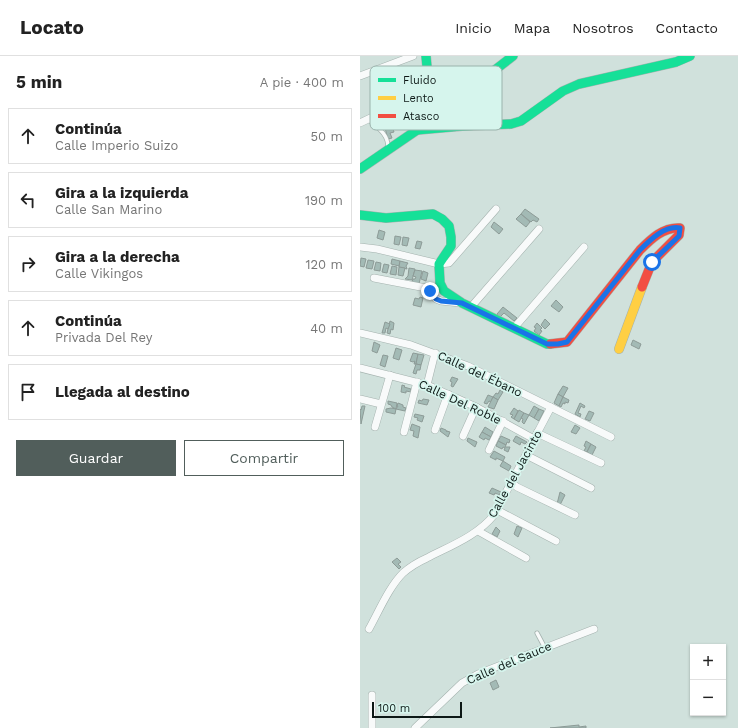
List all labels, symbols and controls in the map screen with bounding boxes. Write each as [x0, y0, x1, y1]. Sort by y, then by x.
text: Locato [20, 16, 84, 39]
text: Inicio [455, 20, 492, 36]
text: Mapa [514, 20, 550, 36]
text: Nosotros [572, 20, 634, 36]
text: Contacto [656, 20, 718, 36]
legend [370, 66, 502, 130]
text: 5 min [16, 72, 62, 92]
text: Fluido [403, 74, 436, 87]
text: A pie · 400 m [260, 75, 344, 90]
text: Lento [403, 92, 434, 105]
text: Atasco [403, 110, 439, 123]
text: Continúa [55, 120, 122, 138]
icon: ahead [17, 125, 39, 147]
text: 50 m [311, 129, 343, 144]
text: Calle Imperio Suizo [55, 138, 178, 153]
text: Gira a la izquierda [55, 184, 188, 202]
icon: left [17, 189, 39, 211]
text: 190 m [305, 193, 343, 208]
text: Calle San Marino [55, 202, 162, 217]
text: Gira a la derecha [55, 248, 180, 266]
icon: right [17, 253, 39, 275]
route start [643, 253, 661, 271]
text: 120 m [305, 257, 343, 272]
text: Calle Vikingos [55, 266, 143, 281]
route end [421, 282, 439, 300]
text: Continúa [55, 312, 122, 330]
icon: ahead [17, 317, 39, 339]
text: 40 m [310, 321, 343, 336]
text: Privada Del Rey [55, 330, 152, 345]
street label: Calle del Ébano [435, 348, 525, 400]
street label: Calle Del Roble [417, 377, 504, 427]
icon: arrive [17, 381, 39, 403]
text: Llegada al destino [55, 383, 190, 401]
street label: Calle del Jacinto [485, 428, 545, 520]
button: Guardar [16, 440, 176, 476]
button: Compartir [184, 440, 344, 476]
street label: Calle del Sauce [465, 639, 553, 687]
map controls [690, 644, 726, 716]
button: + [690, 644, 726, 680]
button: − [690, 680, 726, 716]
scale bar [372, 700, 462, 719]
text: 100 m [378, 702, 410, 715]

